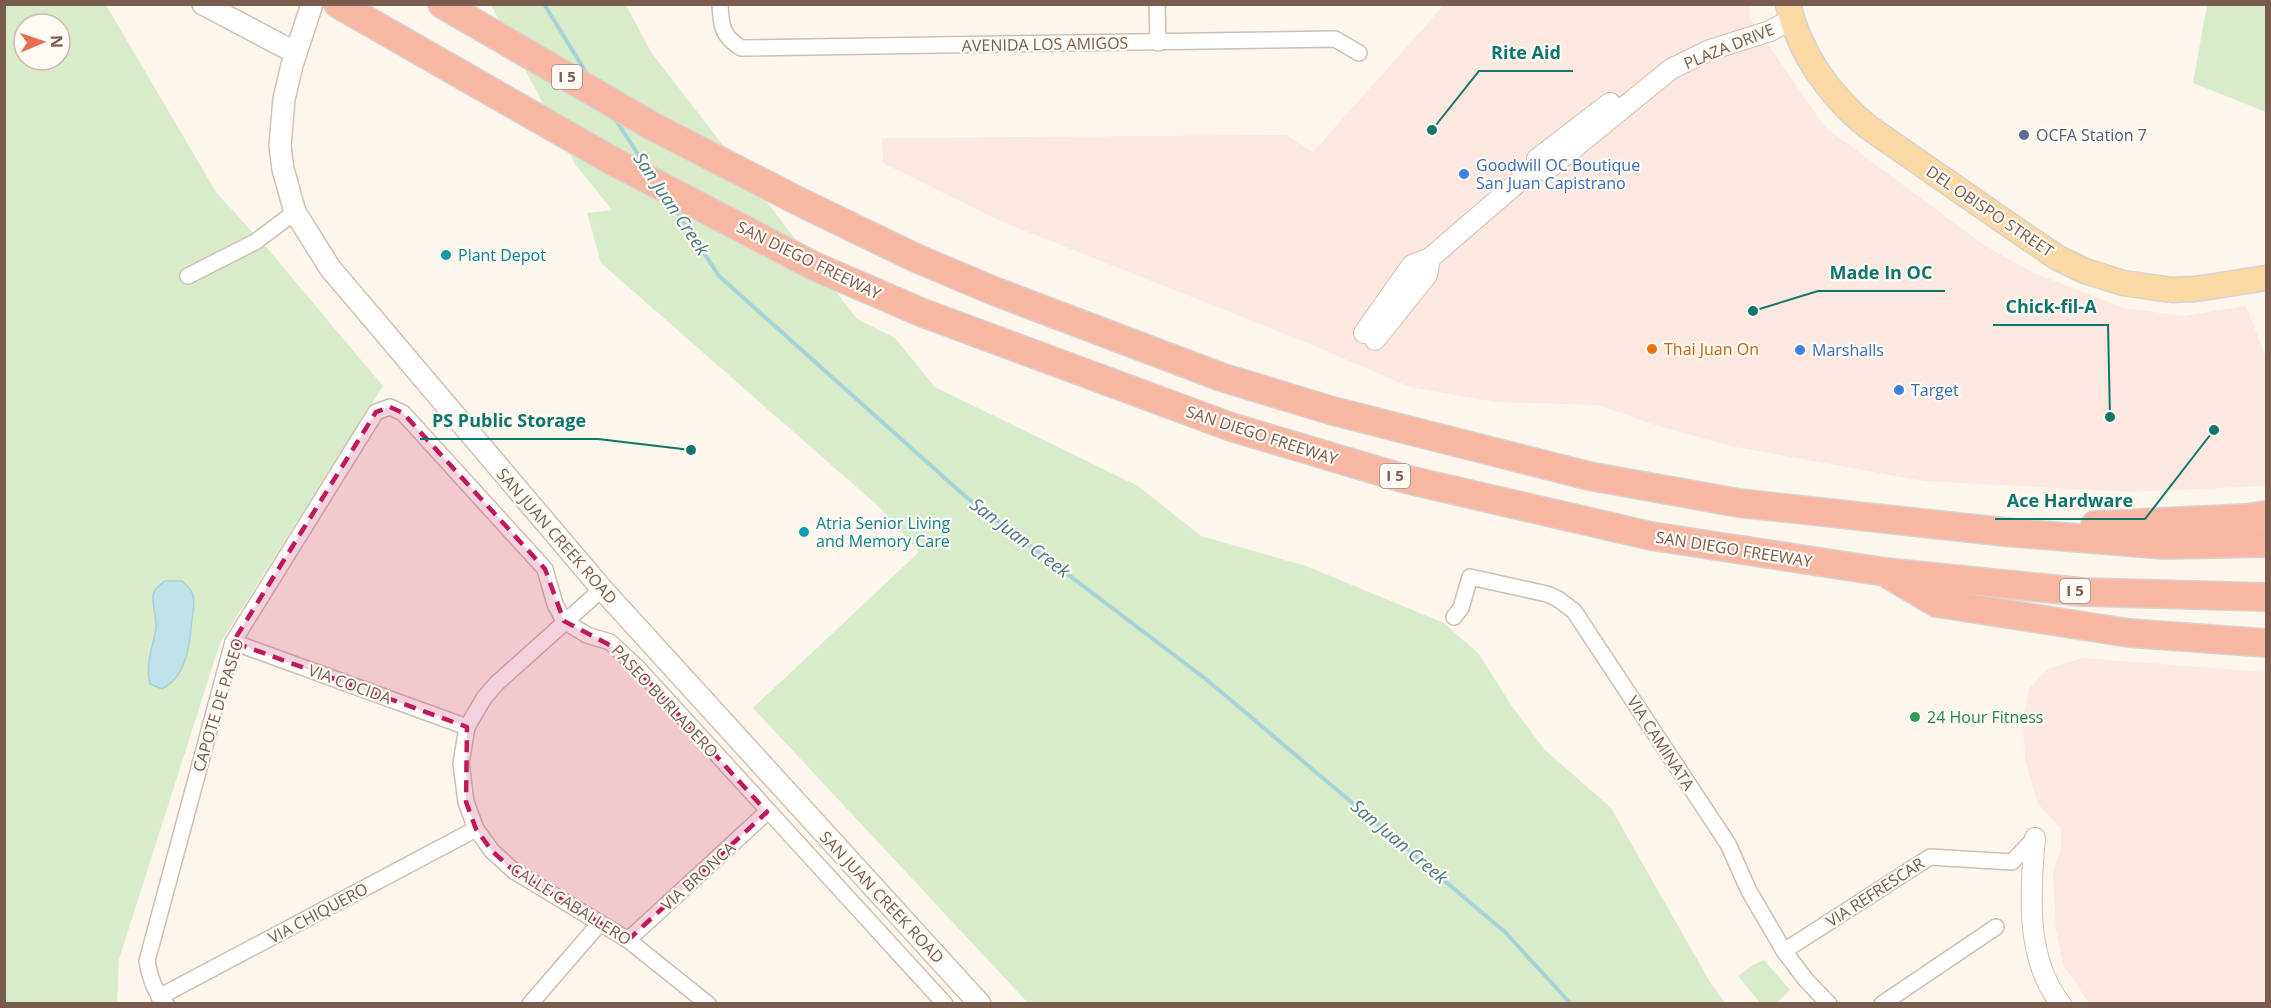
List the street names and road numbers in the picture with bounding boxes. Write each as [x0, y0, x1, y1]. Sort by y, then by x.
street label: PLAZA DRIVE [1680, 18, 1778, 74]
street label: AVENIDA LOS AMIGOS [962, 32, 1129, 56]
road number: I 5 [552, 65, 582, 89]
street label: DEL OBISPO STREET [1922, 160, 2058, 262]
street label: SAN DIEGO FREEWAY [733, 215, 885, 305]
street label: SAN DIEGO FREEWAY [1183, 400, 1341, 470]
street label: SAN JUAN CREEK ROAD [492, 463, 622, 609]
road number: I 5 [1380, 464, 1410, 488]
street label: SAN DIEGO FREEWAY [1654, 526, 1814, 572]
road number: I 5 [2060, 579, 2090, 603]
street label: CAPOTE DE PASEO [187, 635, 249, 775]
street label: PASEO BURLADERO [607, 640, 723, 762]
street label: VIA COCIDA [305, 659, 396, 710]
street label: VIA CAMINATA [1622, 692, 1700, 795]
street label: SAN JUAN CREEK ROAD [815, 826, 949, 968]
street label: VIA BRONCA [656, 836, 741, 915]
street label: VIA REFRESCAR [1822, 852, 1928, 932]
street label: CALLE CABALLERO [506, 858, 636, 950]
street label: VIA CHIQUERO [264, 877, 372, 949]

